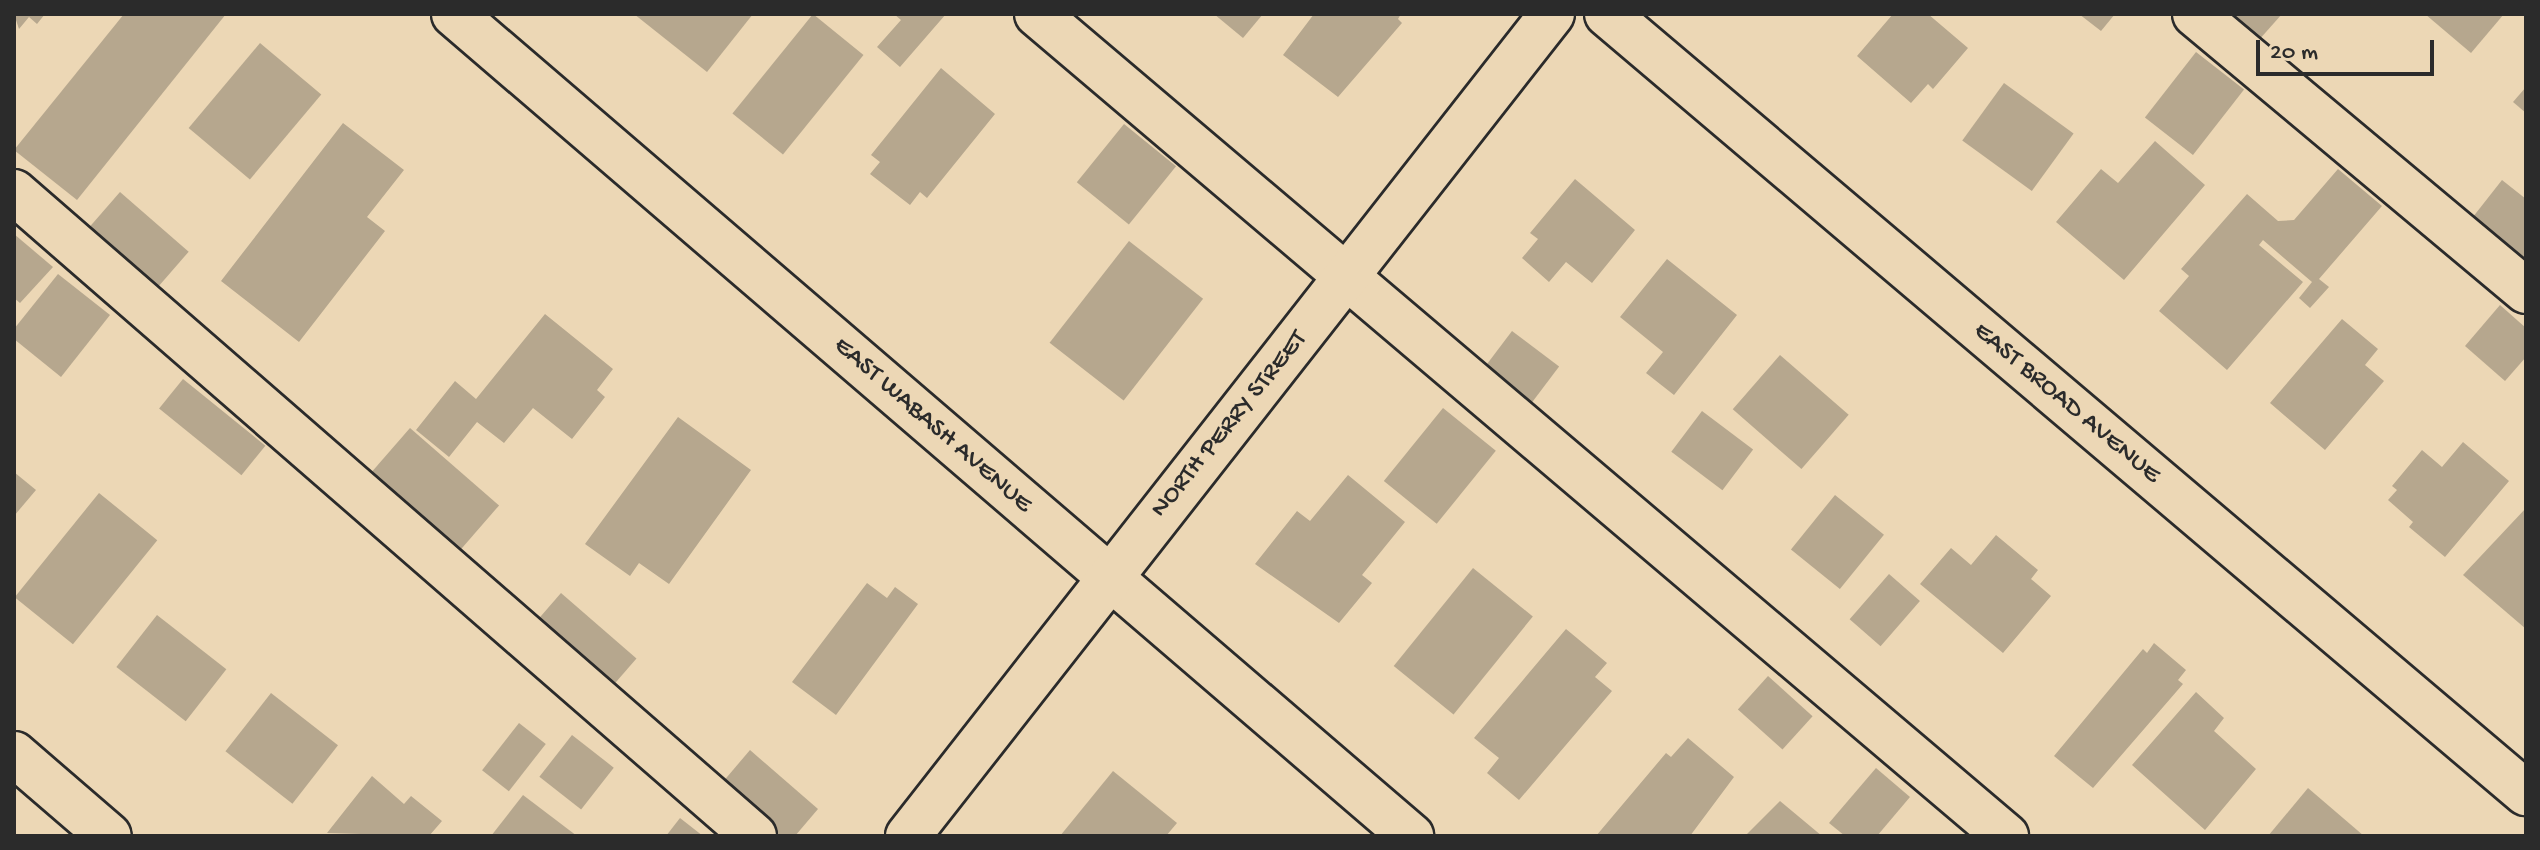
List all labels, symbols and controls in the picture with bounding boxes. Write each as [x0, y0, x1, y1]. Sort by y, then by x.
scale bar [2260, 24, 2438, 74]
text: 20 m [2270, 39, 2318, 68]
street label: EAST BROAD AVENUE [1966, 317, 2166, 491]
street label: NORTH PERRY STREET [1145, 325, 1315, 525]
street label: EAST WABASH AVENUE [826, 331, 1038, 521]

